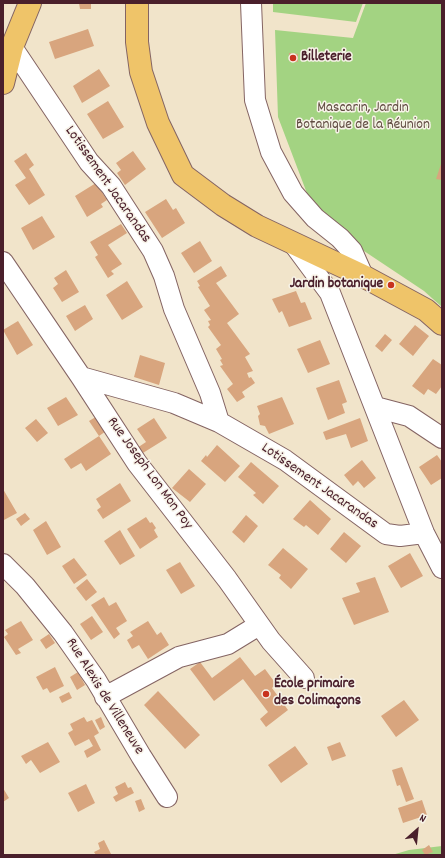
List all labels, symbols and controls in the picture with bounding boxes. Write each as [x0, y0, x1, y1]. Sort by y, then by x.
place label: Billeterie [301, 49, 352, 67]
marker: Billeterie [288, 53, 298, 63]
park label: Mascarin, Jardin Botanique de la Réunion [296, 100, 430, 135]
street label: Lotissement Jacarandas [60, 123, 154, 247]
place label: Jardin botanique [290, 276, 383, 294]
marker: Jardin botanique [386, 280, 396, 290]
street label: Rue Joseph Lon Mon Poy [102, 414, 196, 534]
street label: Lotissement Jacarandas [257, 440, 381, 534]
street label: Rue Alexis de Villeneuve [61, 635, 147, 759]
place label: École primaire des Colimaçons [274, 676, 361, 711]
marker: École primaire des Colimaçons [261, 689, 271, 699]
north arrow [397, 810, 437, 850]
text: N [416, 811, 429, 828]

